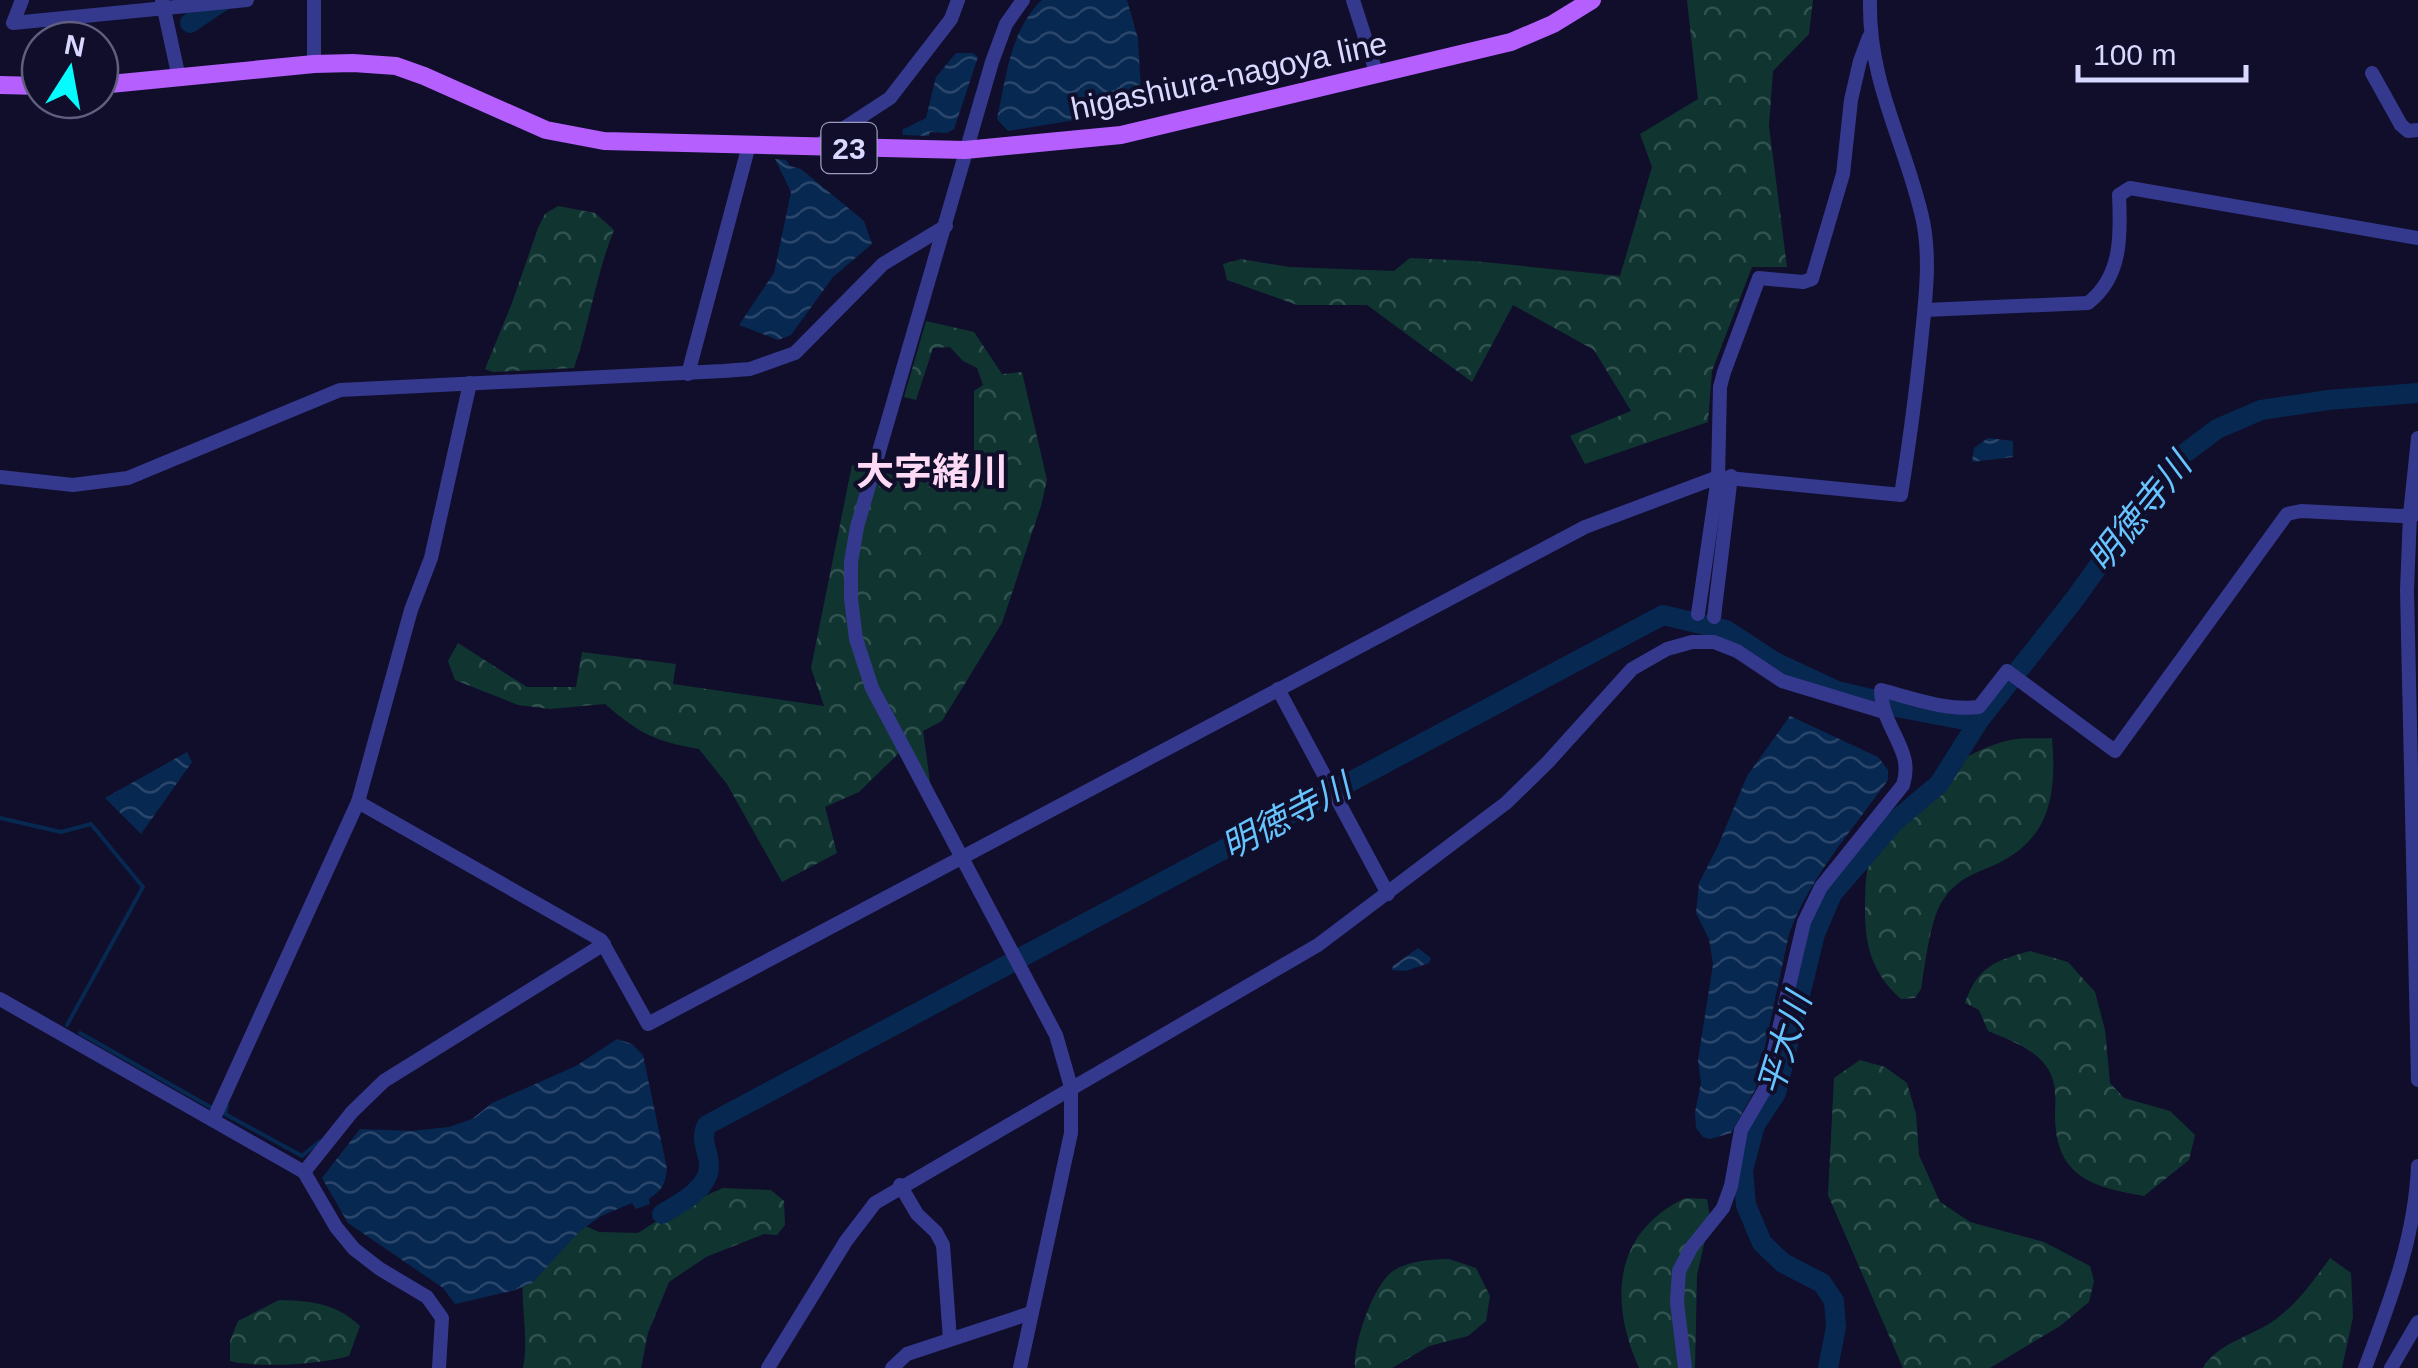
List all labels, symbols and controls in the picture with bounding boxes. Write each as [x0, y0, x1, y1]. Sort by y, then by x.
north arrow [20, 20, 120, 120]
scale bar [2078, 20, 2246, 82]
street label: higashiura-nagoya line [1068, 25, 1390, 127]
text: N [62, 29, 88, 63]
text: 100 m [2093, 38, 2176, 71]
road number: 23 [822, 123, 876, 173]
water label: 明徳寺川 [2080, 442, 2201, 579]
district label: 大字緒川 [856, 451, 1008, 493]
water label: 明徳寺川 [1215, 764, 1360, 866]
water label: 平大川 [1750, 984, 1819, 1100]

